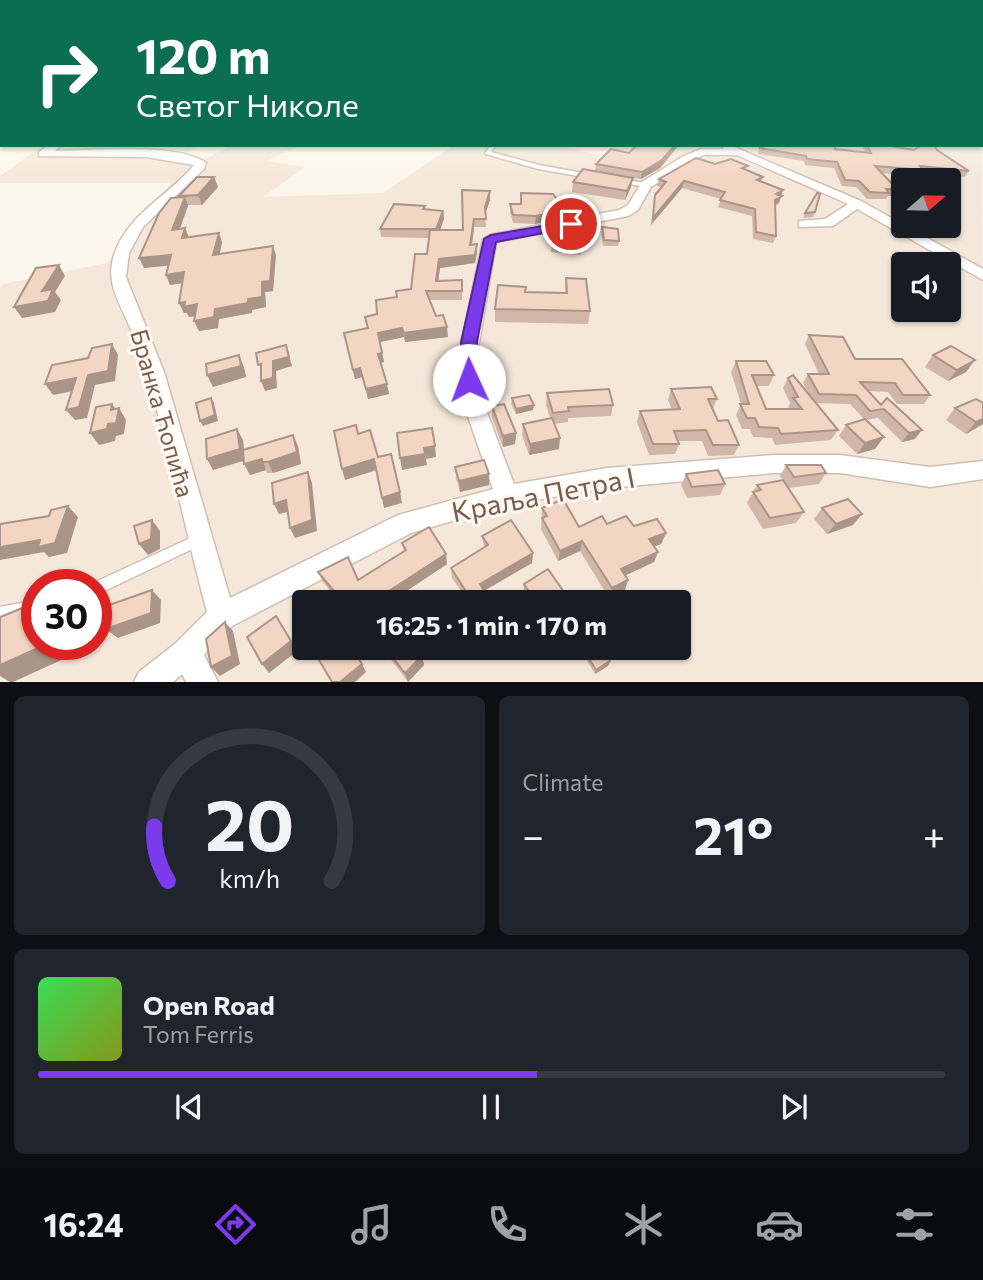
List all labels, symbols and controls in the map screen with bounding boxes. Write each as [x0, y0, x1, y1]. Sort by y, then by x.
text: 120 m [136, 24, 270, 84]
icon: right [21, 28, 112, 119]
text: Светог Николе [136, 84, 359, 124]
north arrow [891, 168, 961, 238]
map controls [891, 168, 961, 322]
pin [541, 194, 601, 254]
icon: arrive [552, 205, 590, 243]
button: sound [891, 252, 961, 322]
street label: Бранка Ћопића [125, 326, 201, 500]
position arrow [432, 343, 506, 417]
street label: Краља Петра I [448, 460, 638, 528]
speed limit sign: 30 [21, 569, 112, 660]
text: 16:25 · 1 min · 170 m [376, 609, 607, 640]
text: Climate [523, 768, 604, 796]
text: 20 [205, 778, 294, 867]
text: 21° [694, 802, 773, 866]
text: − [523, 811, 544, 858]
text: + [923, 811, 945, 858]
text: km/h [219, 863, 280, 893]
text: Open Road [143, 989, 275, 1020]
text: Tom Ferris [143, 1020, 254, 1048]
icon: previous [170, 1088, 208, 1126]
icon: pause [472, 1088, 510, 1126]
icon: next [775, 1088, 813, 1126]
icon: directions [211, 1200, 260, 1249]
icon: music [347, 1200, 396, 1249]
icon: phone [483, 1200, 532, 1249]
icon: climate [619, 1200, 668, 1249]
icon: car [755, 1200, 804, 1249]
icon: filters [890, 1200, 939, 1249]
text: 16:24 [43, 1204, 124, 1244]

